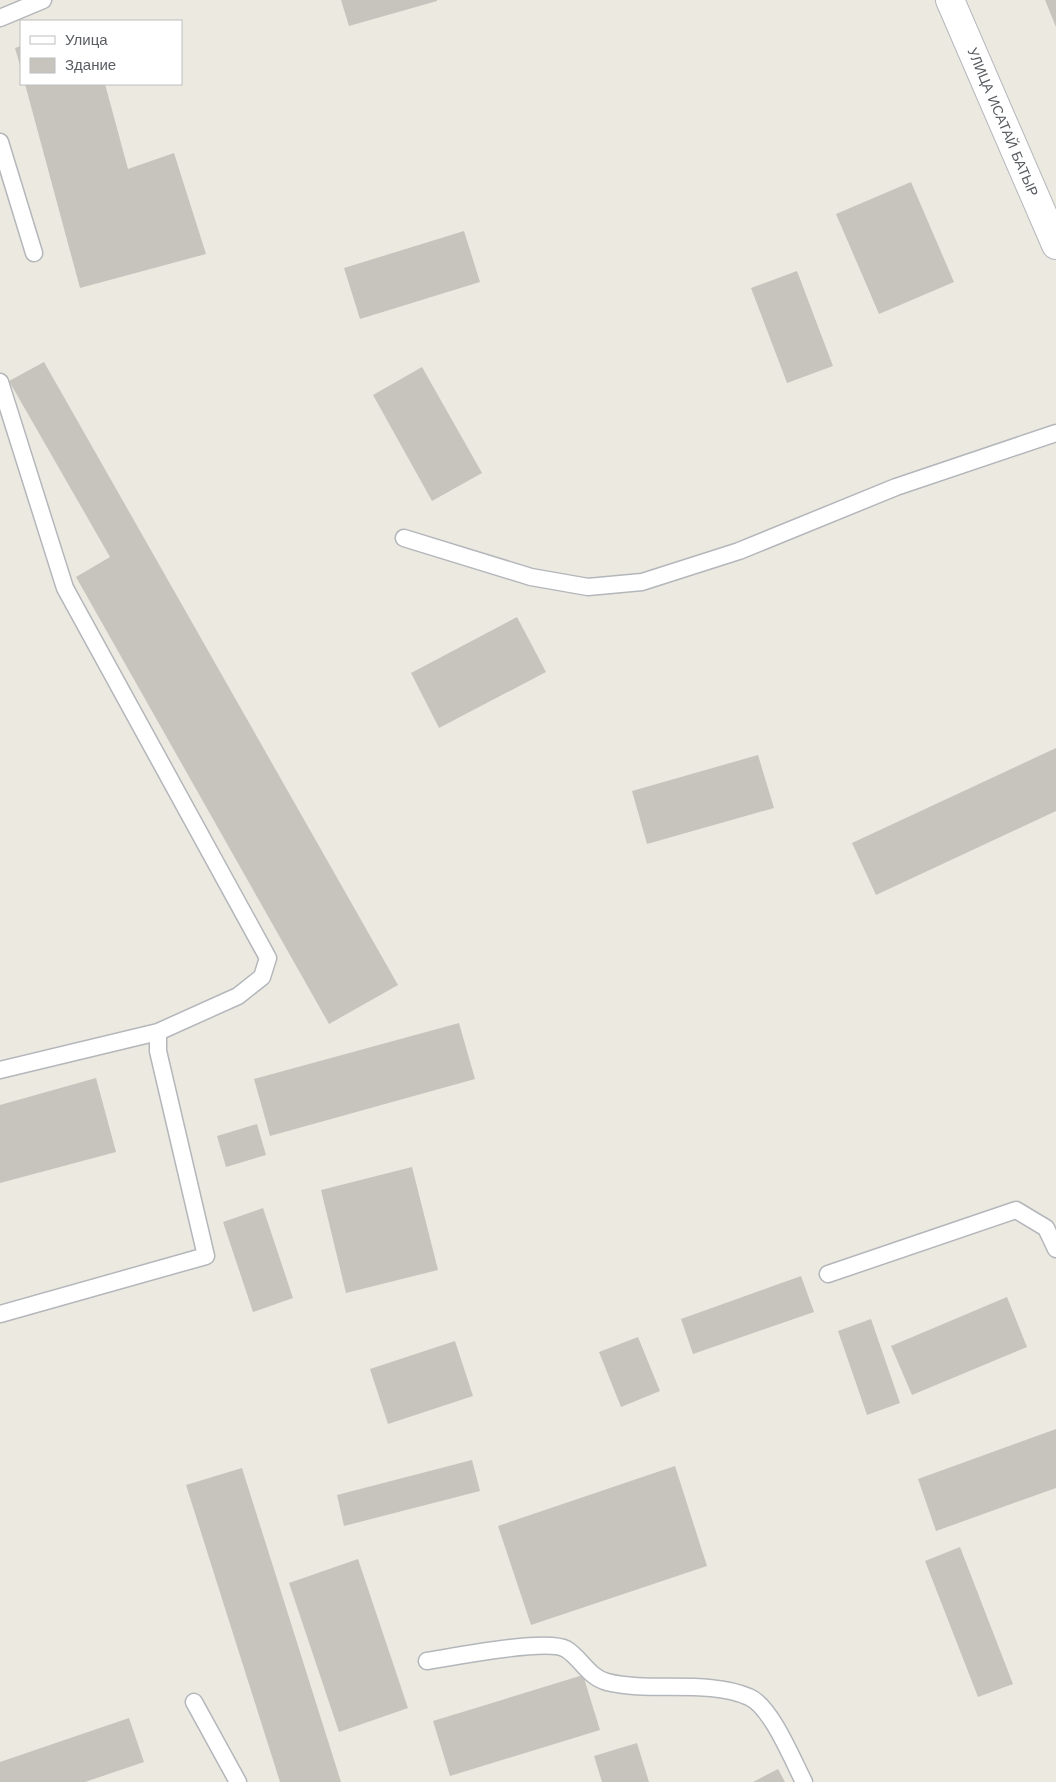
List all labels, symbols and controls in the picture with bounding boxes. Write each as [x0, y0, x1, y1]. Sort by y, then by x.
legend [20, 20, 182, 85]
text: Улица [65, 31, 108, 49]
street label: УЛИЦА ИСАТАЙ БАТЫР [964, 45, 1043, 199]
text: Здание [65, 56, 116, 74]

